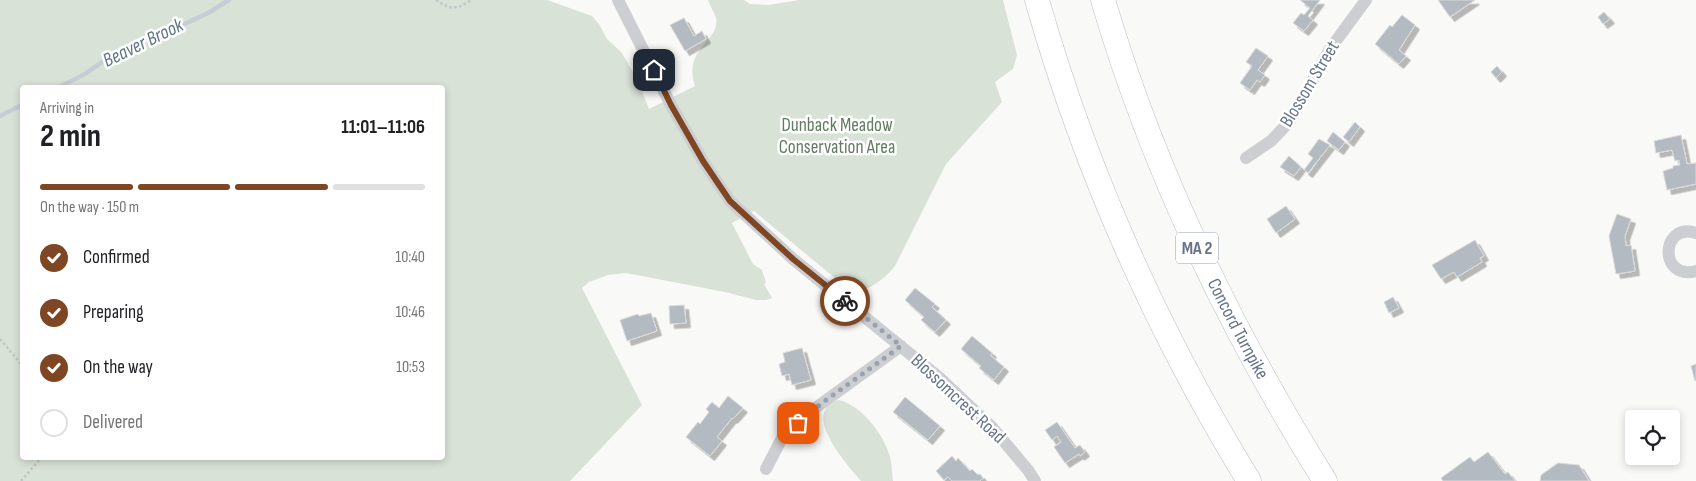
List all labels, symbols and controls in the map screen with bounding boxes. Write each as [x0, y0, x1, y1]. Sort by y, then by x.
water label: Beaver Brook [99, 13, 188, 73]
street label: Blossom Street [1275, 37, 1345, 131]
pin [633, 49, 675, 91]
icon: home [640, 56, 668, 84]
text: Arriving in [40, 99, 94, 118]
park label: Dunback Meadow Conservation Area [779, 114, 895, 159]
text: 11:01–11:06 [341, 116, 425, 139]
text: 2 min [40, 117, 101, 156]
text: On the way · 150 m [40, 198, 139, 217]
road number: MA 2 [1176, 232, 1218, 264]
icon: check [40, 244, 68, 272]
text: Confirmed [83, 246, 150, 269]
text: 10:40 [396, 248, 425, 267]
street label: Concord Turnpike [1202, 275, 1274, 383]
courier [820, 276, 870, 326]
icon: bike [831, 287, 859, 315]
icon: check [40, 299, 68, 327]
text: Preparing [83, 301, 144, 324]
text: 10:46 [396, 303, 425, 322]
street label: Blossomcrest Road [906, 349, 1010, 449]
icon: check [40, 354, 68, 382]
text: On the way [83, 356, 153, 379]
text: 10:53 [396, 358, 425, 377]
pin [777, 402, 819, 444]
icon: bag [784, 409, 812, 437]
map controls [1625, 410, 1680, 465]
button: locate [1625, 410, 1680, 465]
text: Delivered [83, 411, 143, 434]

